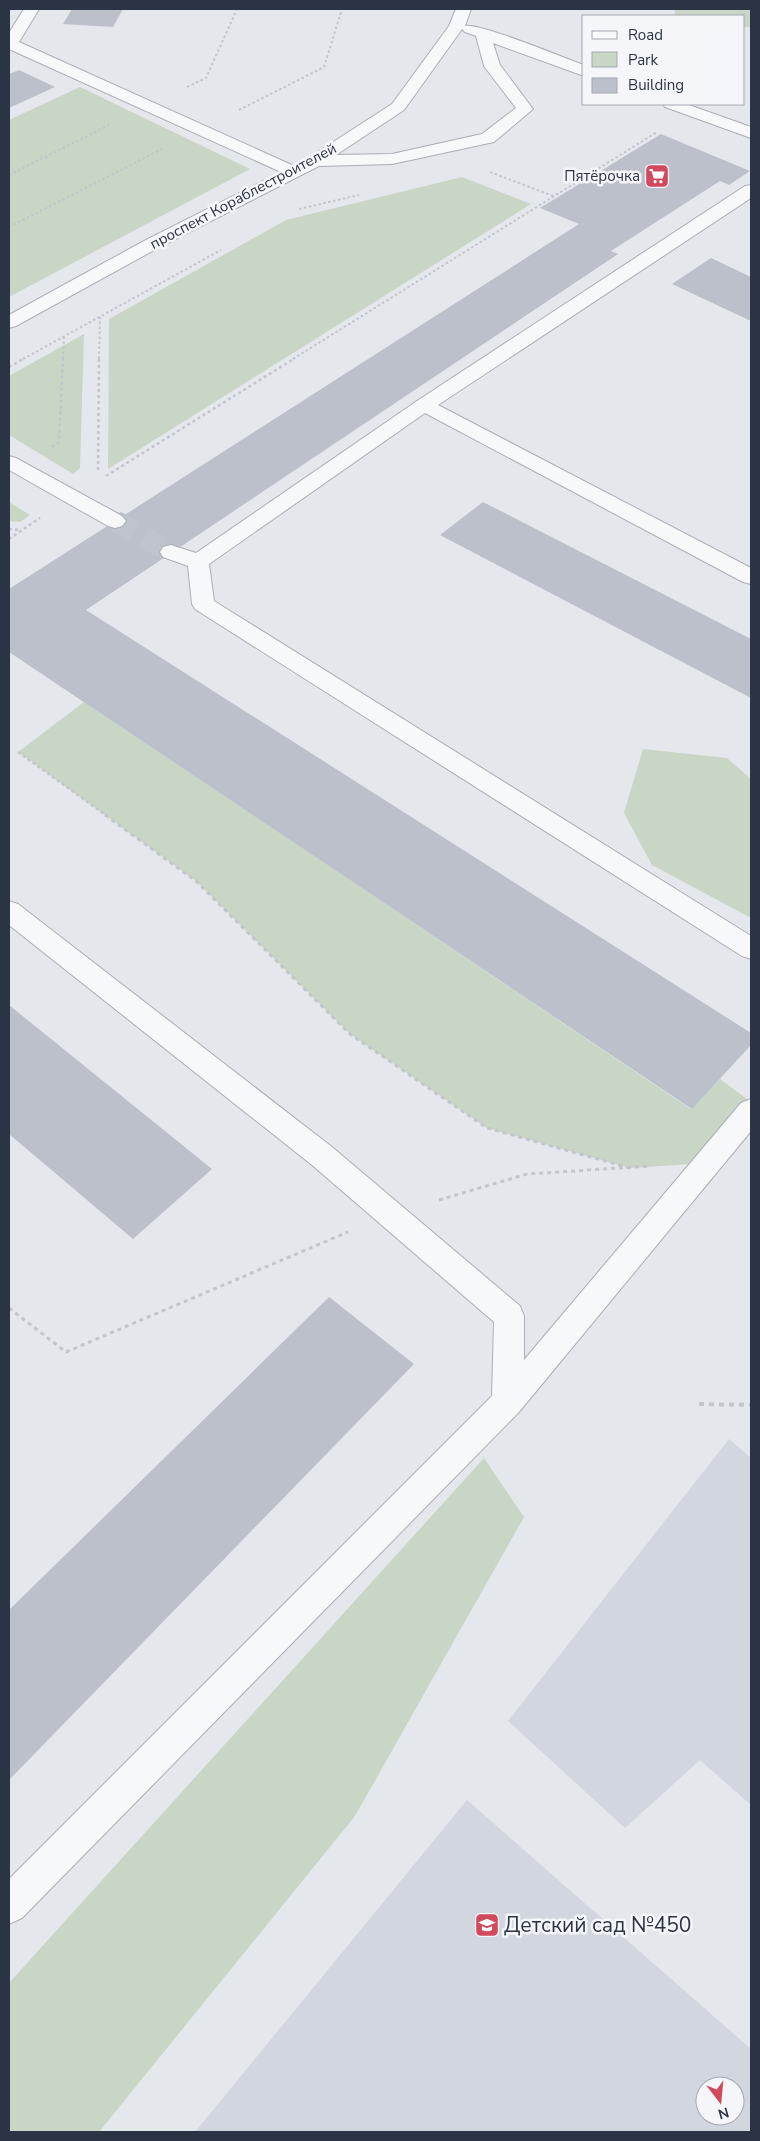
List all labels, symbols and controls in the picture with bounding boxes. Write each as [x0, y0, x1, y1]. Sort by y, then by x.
legend [582, 15, 745, 105]
text: Road [628, 25, 663, 45]
text: Park [628, 50, 658, 70]
text: Building [628, 75, 684, 95]
street label: проспект Кораблестроителей [146, 138, 340, 254]
supermarket icon: Пятёрочка [644, 163, 670, 189]
place label: Пятёрочка [564, 166, 640, 186]
place label: Детский сад №450 [504, 1911, 691, 1939]
school or university icon: Детский сад №450 [474, 1912, 500, 1938]
north arrow [695, 2076, 745, 2126]
text: N [716, 2102, 731, 2124]

